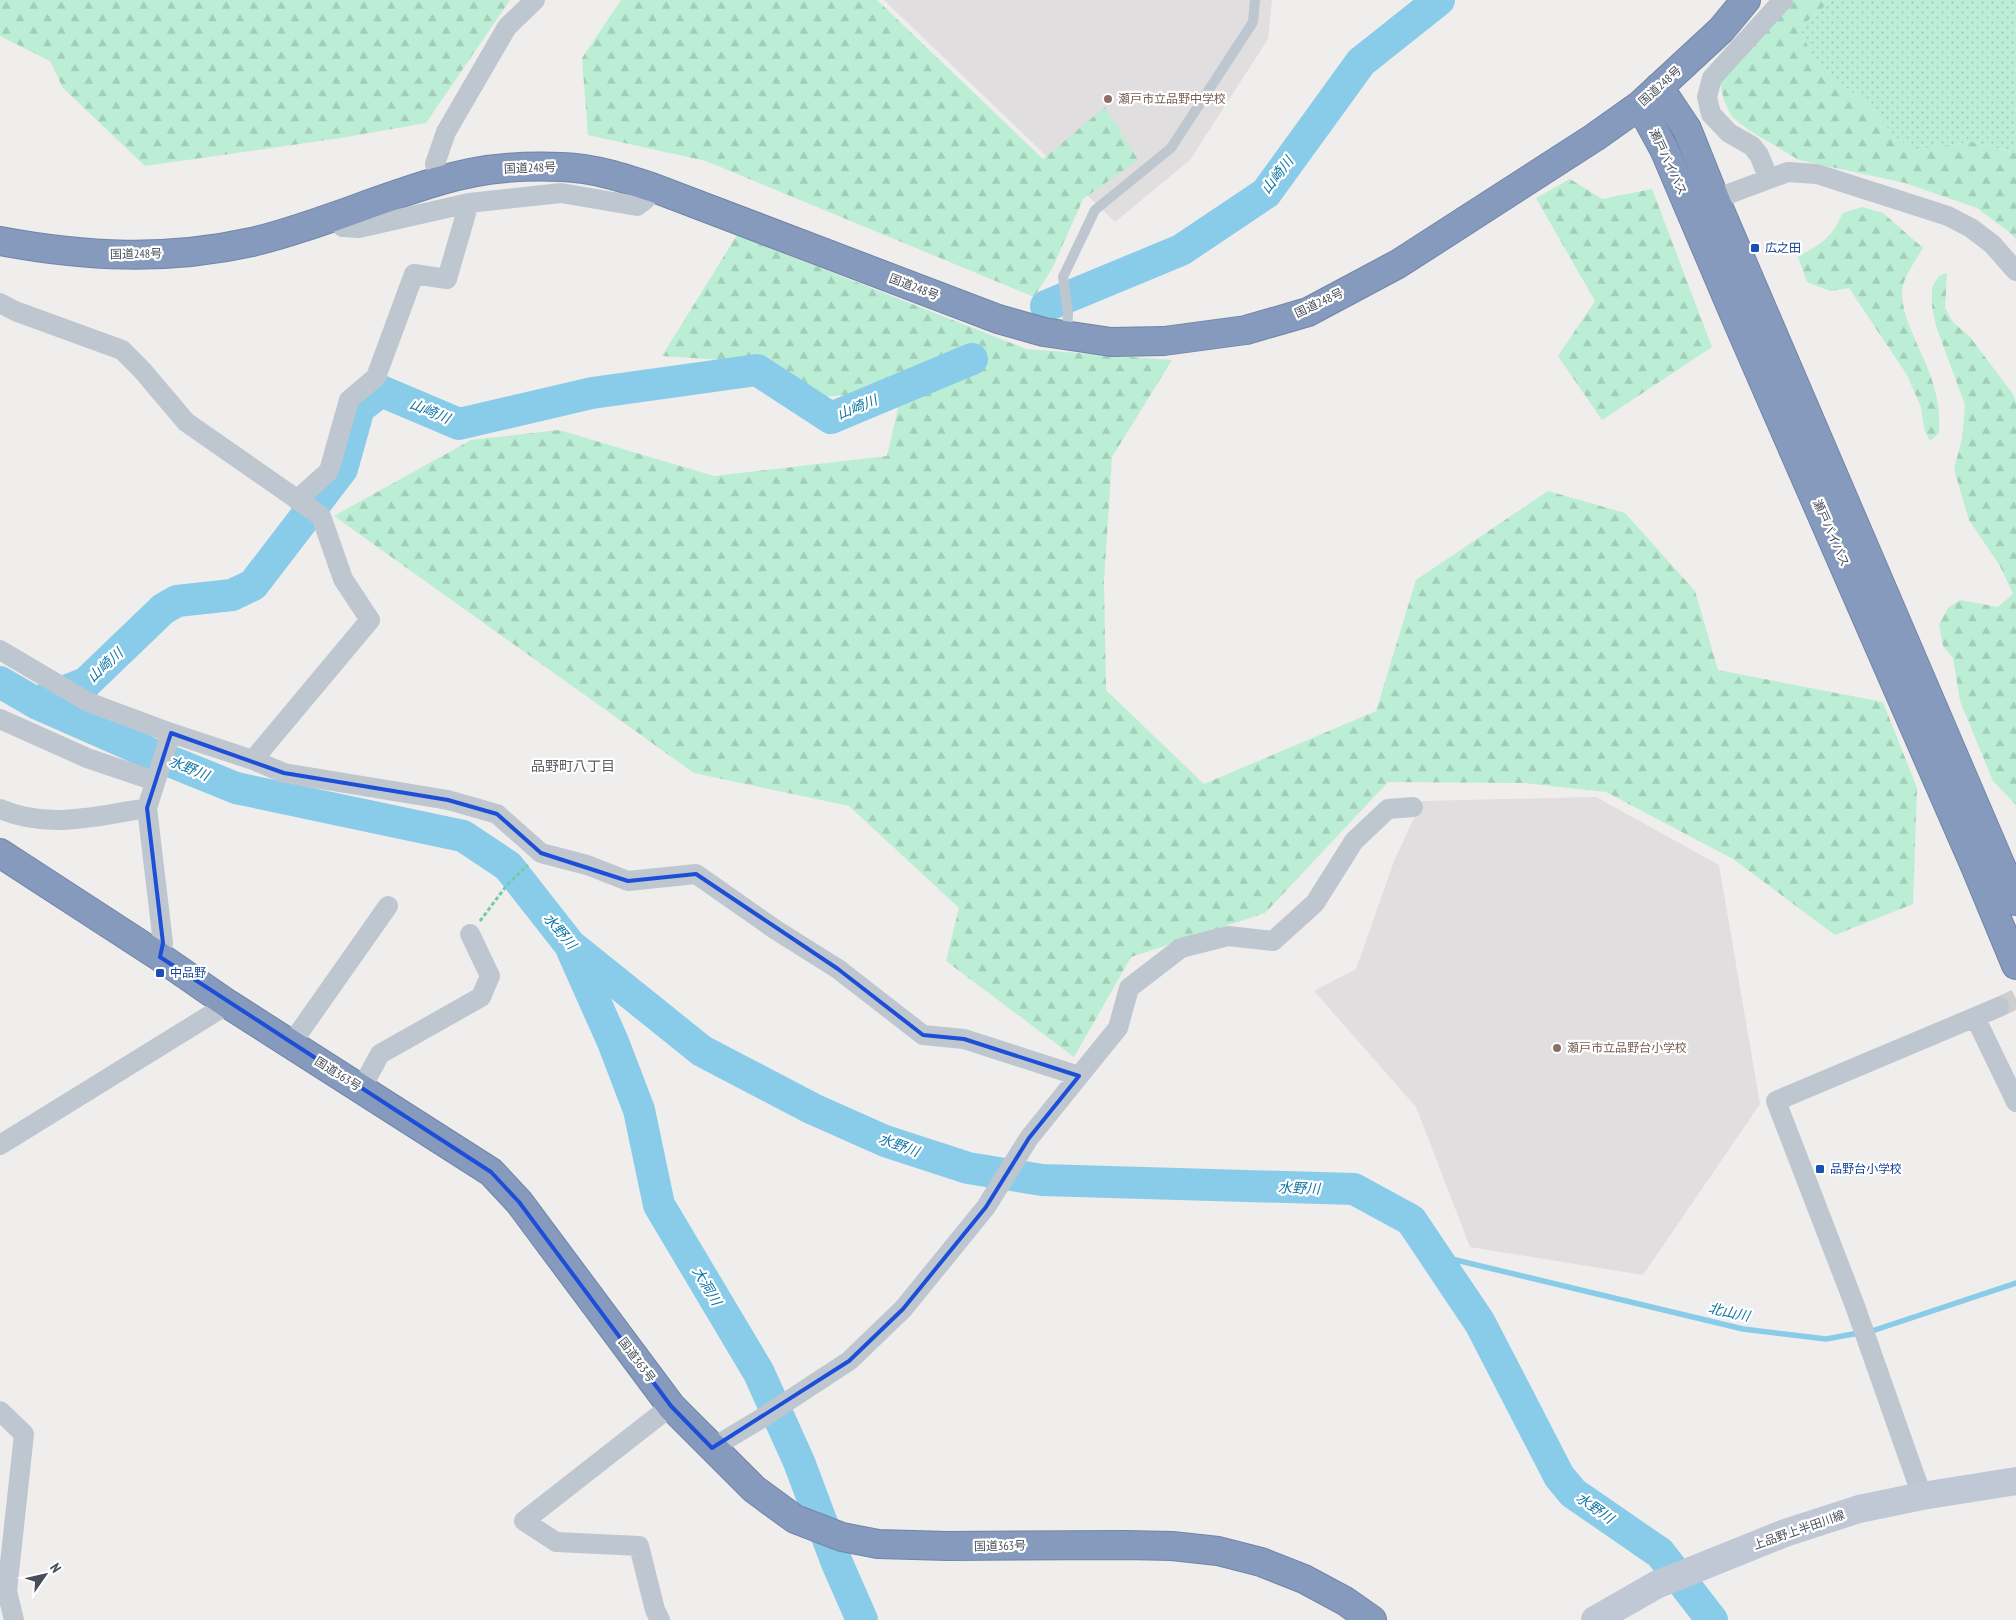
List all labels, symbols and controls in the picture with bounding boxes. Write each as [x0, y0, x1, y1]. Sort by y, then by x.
street label: 国道248号 [1635, 63, 1684, 109]
place label: 瀬戸市立品野中学校 [1118, 91, 1226, 106]
marker: 瀬戸市立品野中学校 [1102, 93, 1114, 105]
street label: 瀬戸バイパス [1646, 126, 1690, 197]
water label: 山崎川 [1257, 151, 1298, 197]
street label: 国道248号 [504, 159, 556, 176]
place label: 広之田 [1765, 240, 1801, 255]
marker: 広之田 [1749, 242, 1761, 254]
street label: 国道248号 [110, 246, 162, 261]
street label: 国道248号 [887, 270, 941, 303]
street label: 国道248号 [1292, 285, 1346, 320]
water label: 山崎川 [834, 390, 882, 423]
water label: 山崎川 [407, 395, 455, 428]
street label: 瀬戸バイパス [1810, 497, 1853, 569]
water label: 山崎川 [84, 643, 128, 686]
water label: 水野川 [166, 752, 214, 785]
district label: 品野町八丁目 [531, 757, 615, 775]
water label: 水野川 [540, 909, 582, 954]
place label: 中品野 [170, 965, 206, 980]
marker: 中品野 [154, 967, 166, 979]
place label: 瀬戸市立品野台小学校 [1567, 1040, 1687, 1055]
marker: 瀬戸市立品野台小学校 [1551, 1042, 1563, 1054]
street label: 国道363号 [312, 1053, 364, 1094]
water label: 水野川 [876, 1129, 924, 1161]
place label: 品野台小学校 [1830, 1161, 1902, 1176]
marker: 品野台小学校 [1814, 1163, 1826, 1175]
water label: 水野川 [1278, 1178, 1322, 1198]
water label: 大洞川 [688, 1263, 727, 1310]
water label: 北山川 [1707, 1299, 1753, 1326]
street label: 国道363号 [616, 1334, 659, 1385]
water label: 水野川 [1573, 1489, 1619, 1529]
street label: 上品野上半田川線 [1751, 1507, 1847, 1552]
street label: 国道363号 [974, 1538, 1026, 1553]
north arrow [20, 1550, 70, 1600]
text: N [46, 1560, 65, 1576]

